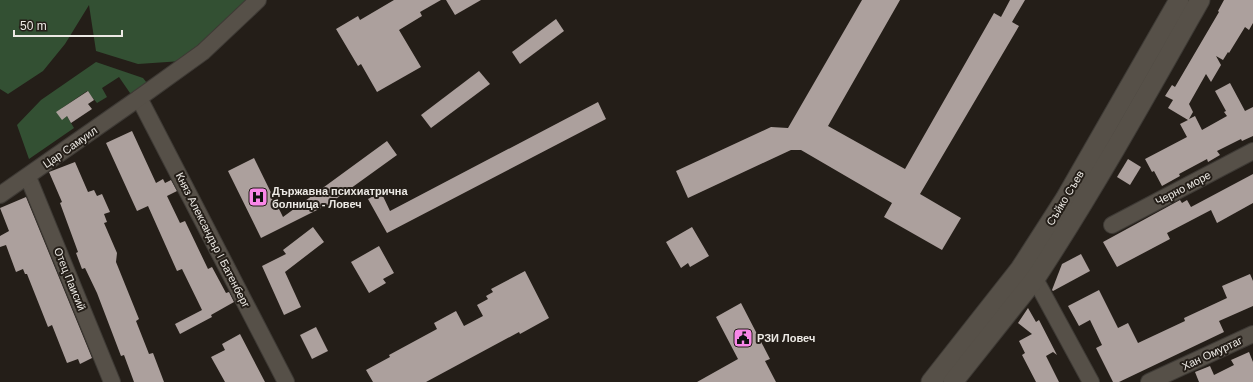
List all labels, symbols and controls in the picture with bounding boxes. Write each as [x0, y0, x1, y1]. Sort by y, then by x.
scale bar [14, 12, 122, 38]
text: 50 m [20, 19, 47, 33]
street label: Цар Самуил [41, 124, 99, 170]
street label: Съйко Съев [1044, 168, 1086, 228]
street label: Черно море [1153, 168, 1213, 208]
street label: Княз Александър I Батенберг [174, 170, 252, 310]
place label: Държавна психиатрична болница - Ловеч [272, 185, 408, 210]
hospital icon: Държавна психиатрична болница - Ловеч [247, 186, 269, 208]
street label: Отец Паисий [52, 246, 88, 312]
public building icon: РЗИ Ловеч [732, 327, 754, 349]
place label: РЗИ Ловеч [757, 332, 815, 344]
street label: Хан Омуртаг [1180, 334, 1244, 372]

